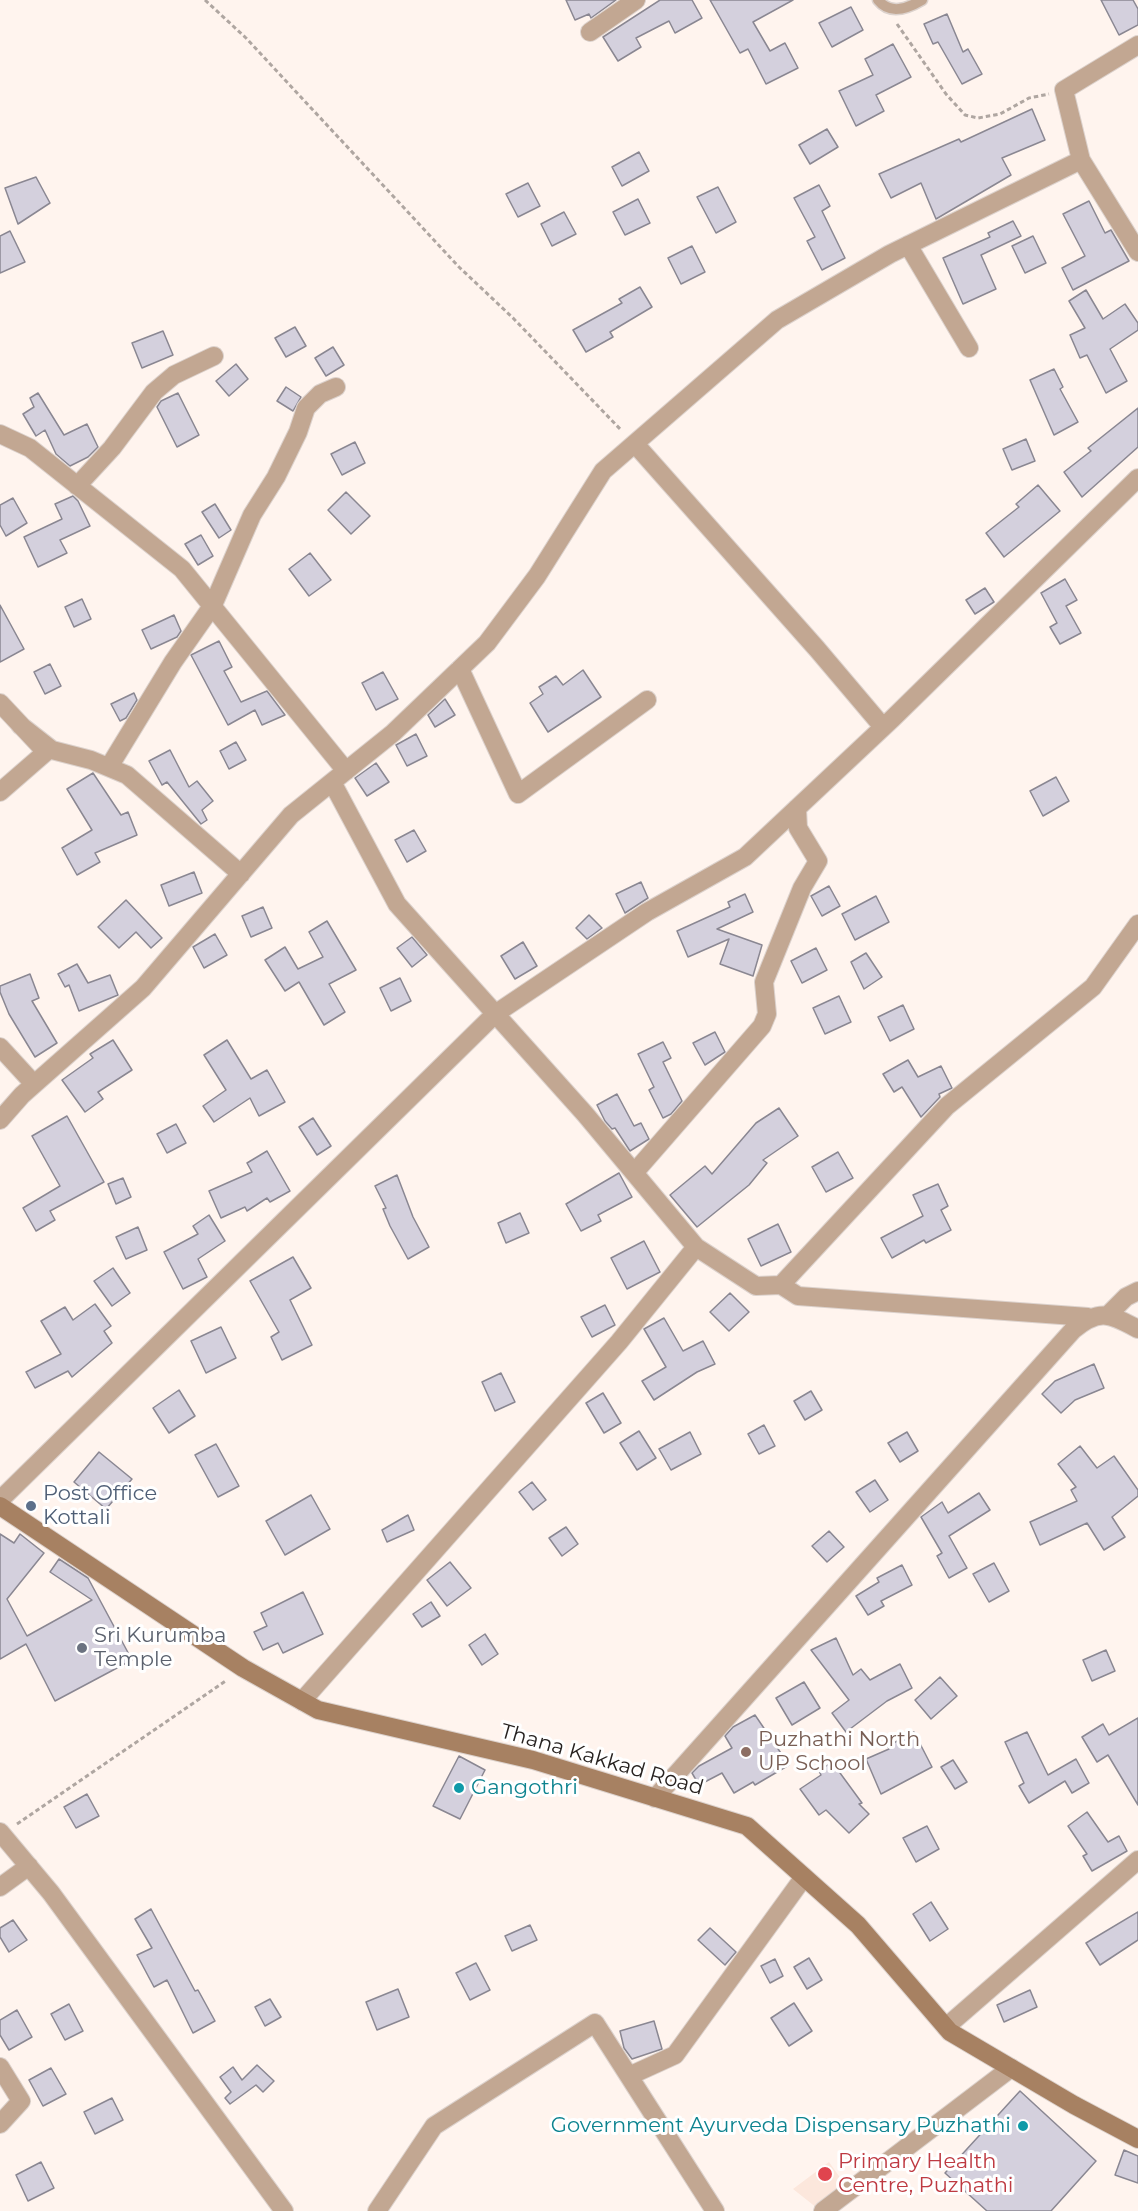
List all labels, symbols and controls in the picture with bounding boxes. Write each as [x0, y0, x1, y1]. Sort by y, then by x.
place label: Post Office Kottali [43, 1481, 157, 1531]
marker: Post Office Kottali [24, 1499, 38, 1513]
place label: Sri Kurumba Temple [94, 1623, 226, 1673]
marker: Sri Kurumba Temple [75, 1641, 89, 1655]
street label: Thana Kakkad Road [498, 1719, 706, 1801]
place label: Puzhathi North UP School [758, 1727, 920, 1777]
marker: Puzhathi North UP School [739, 1745, 753, 1759]
place label: Gangothri [471, 1775, 578, 1801]
marker: Gangothri [452, 1781, 466, 1795]
place label: Government Ayurveda Dispensary Puzhathi [551, 2113, 1011, 2139]
marker: Government Ayurveda Dispensary Puzhathi [1016, 2119, 1030, 2133]
place label: Primary Health Centre, Puzhathi [838, 2149, 1013, 2199]
marker: Primary Health Centre, Puzhathi [816, 2165, 834, 2183]

